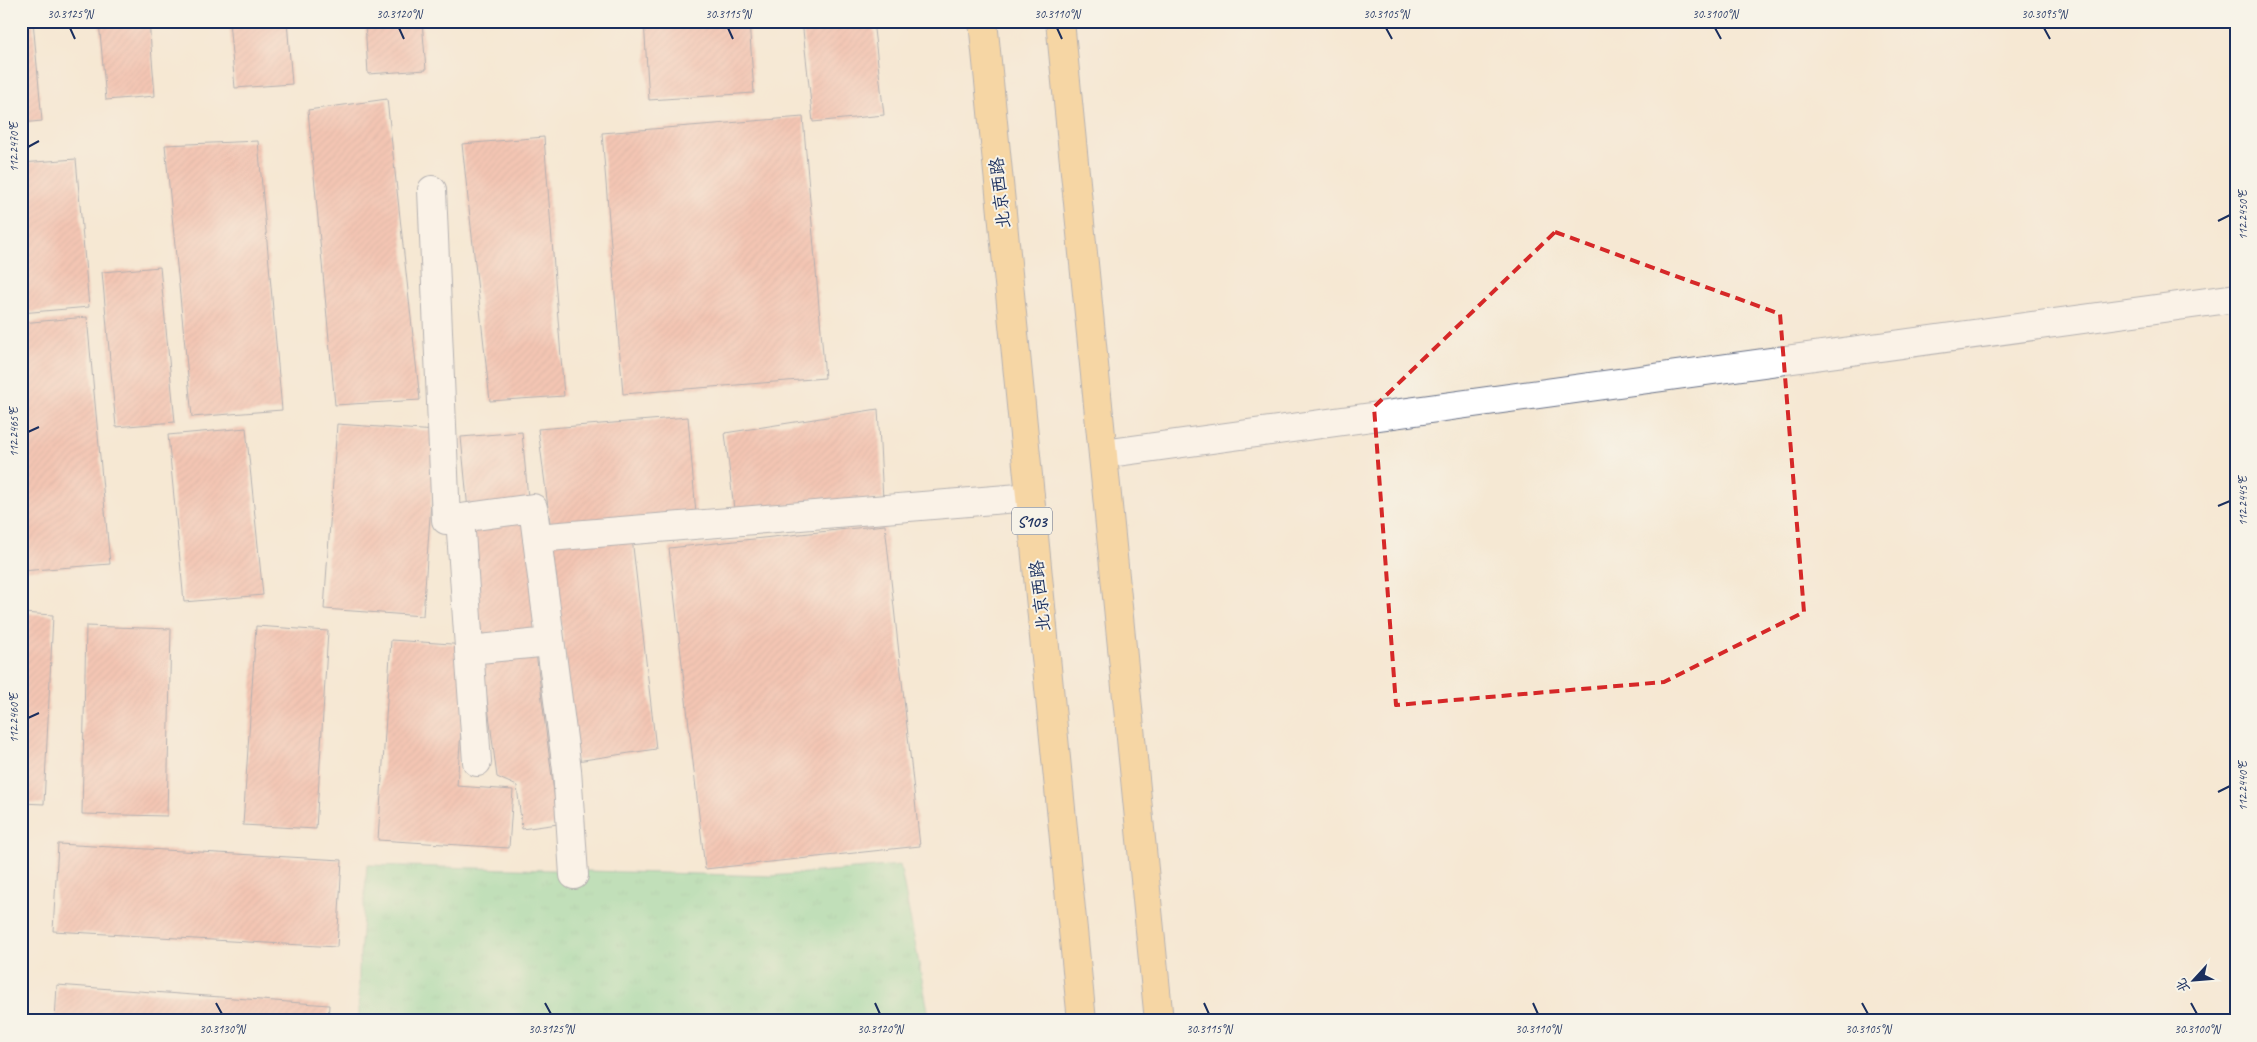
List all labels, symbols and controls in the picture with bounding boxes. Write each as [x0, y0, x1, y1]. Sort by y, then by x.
text: 30.3125°N [47, 6, 94, 22]
text: 30.3120°N [376, 6, 423, 22]
text: 30.3115°N [705, 6, 752, 22]
text: 30.3110°N [1034, 6, 1081, 22]
text: 30.3105°N [1363, 6, 1410, 22]
text: 30.3100°N [1692, 6, 1739, 22]
text: 30.3095°N [2021, 6, 2068, 22]
text: 112.2470°E [6, 120, 22, 172]
street label: 北京西路 [985, 156, 1015, 230]
text: 112.2450°E [2235, 188, 2251, 240]
text: 112.2465°E [6, 405, 22, 457]
text: 112.2445°E [2235, 474, 2251, 526]
road number: S103 [1012, 508, 1052, 534]
street label: 北京西路 [1025, 559, 1055, 633]
text: 112.2460°E [6, 691, 22, 743]
text: 112.2440°E [2235, 759, 2251, 811]
north arrow [2170, 954, 2220, 1004]
text: 北 [2172, 975, 2193, 995]
text: 30.3130°N [199, 1021, 246, 1037]
text: 30.3125°N [528, 1021, 575, 1037]
text: 30.3120°N [857, 1021, 904, 1037]
text: 30.3115°N [1186, 1021, 1233, 1037]
text: 30.3110°N [1515, 1021, 1562, 1037]
text: 30.3105°N [1845, 1021, 1892, 1037]
text: 30.3100°N [2174, 1021, 2221, 1037]

